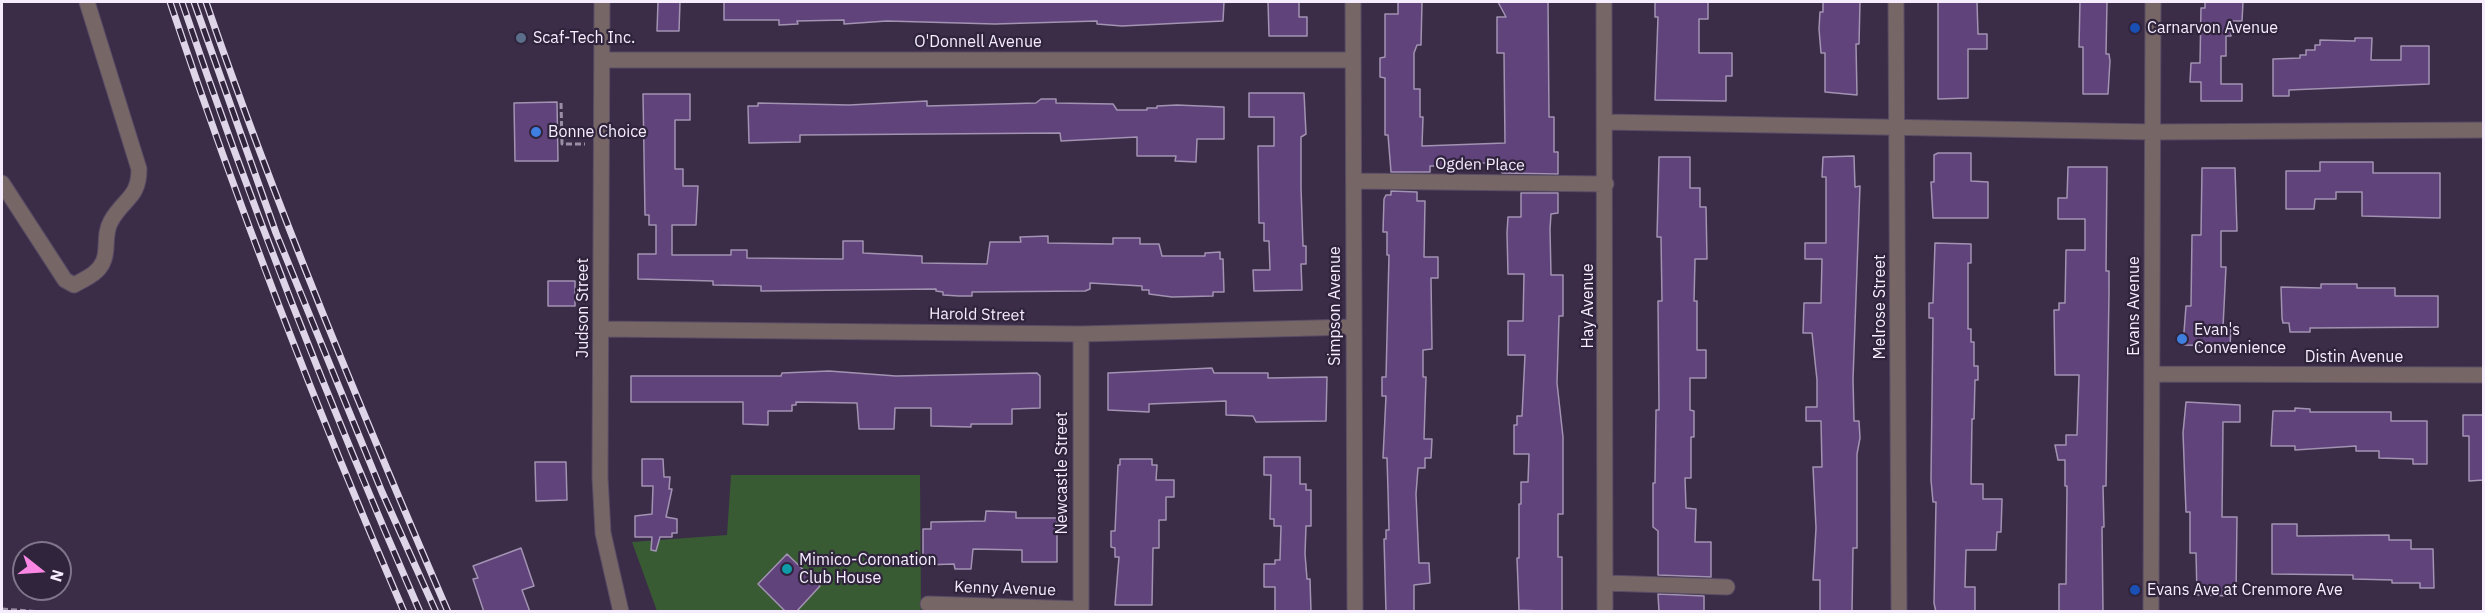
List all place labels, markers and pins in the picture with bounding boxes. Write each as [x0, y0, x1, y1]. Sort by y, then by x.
place label: Carnarvon Avenue [2147, 18, 2278, 38]
marker: Carnarvon Avenue [2128, 21, 2142, 35]
place label: Scaf-Tech Inc. [533, 28, 635, 48]
marker: Scaf-Tech Inc. [514, 31, 528, 45]
place label: Bonne Choice [548, 122, 647, 142]
marker: Bonne Choice [529, 125, 543, 139]
place label: Evan's Convenience [2194, 320, 2286, 358]
marker: Evan's Convenience [2175, 332, 2189, 346]
place label: Mimico-Coronation Club House [799, 550, 937, 588]
marker: Mimico-Coronation Club House [780, 562, 794, 576]
place label: Evans Ave at Crenmore Ave [2147, 580, 2343, 600]
marker: Evans Ave at Crenmore Ave [2128, 583, 2142, 597]

